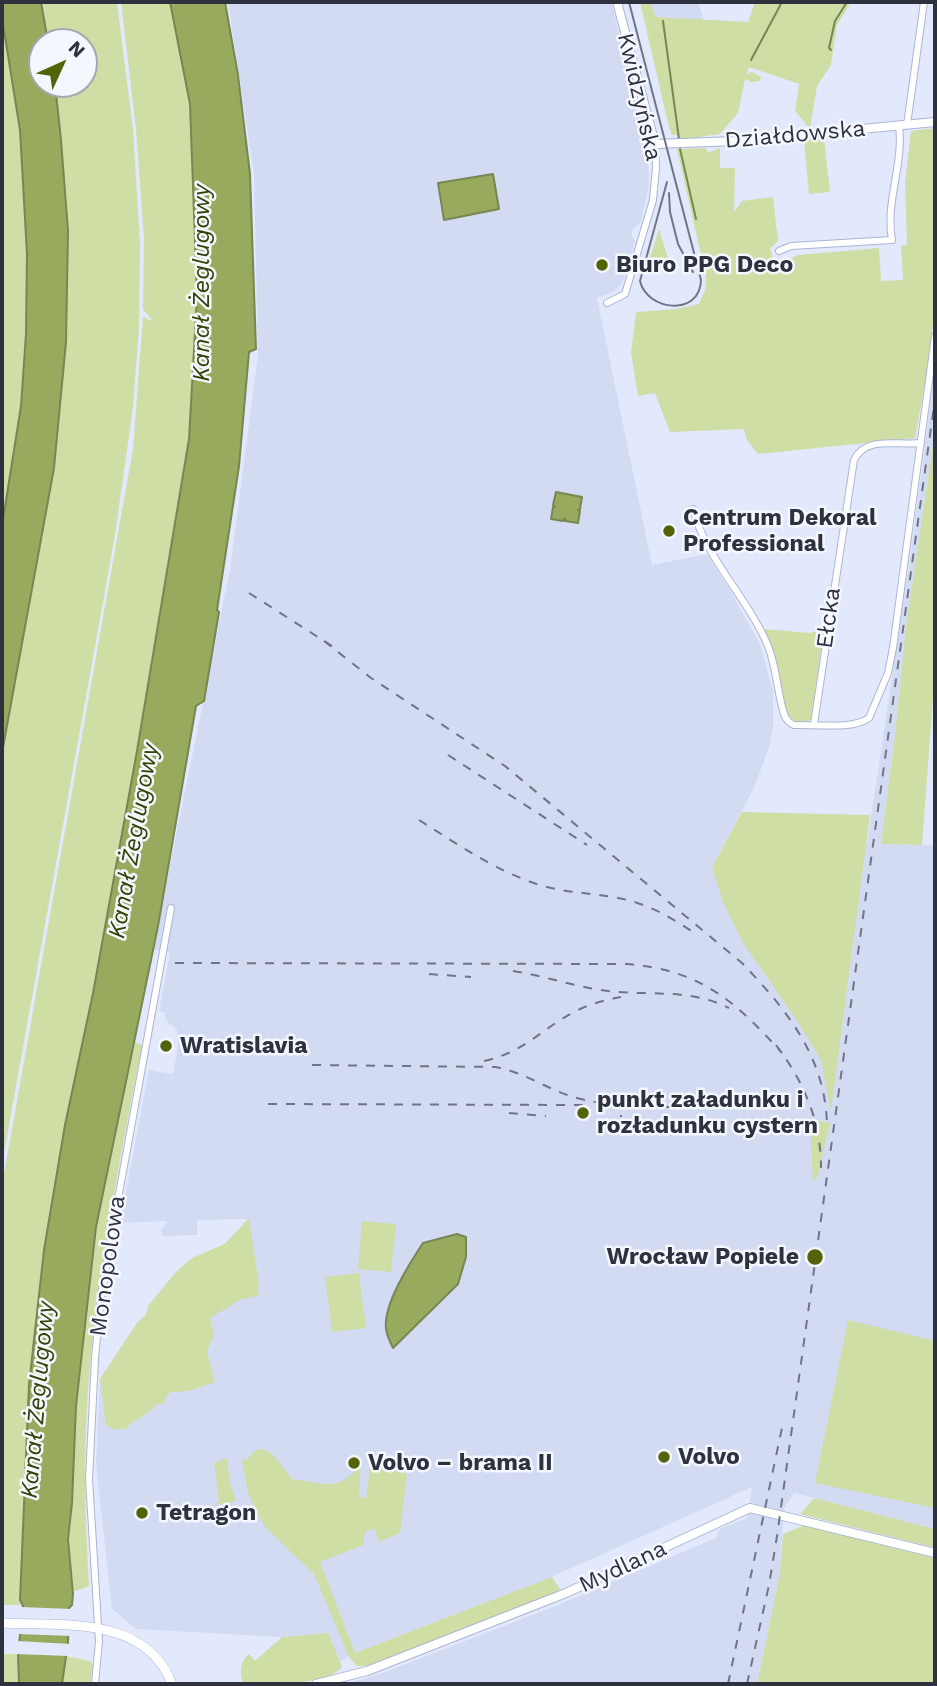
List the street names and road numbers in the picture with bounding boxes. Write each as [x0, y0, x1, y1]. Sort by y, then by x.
street label: Kwidzyńska [611, 30, 667, 164]
street label: Działdowska [723, 115, 867, 155]
street label: Ełcka [811, 586, 847, 650]
street label: Monopolowa [84, 1194, 132, 1338]
street label: Mydlana [575, 1535, 671, 1599]

